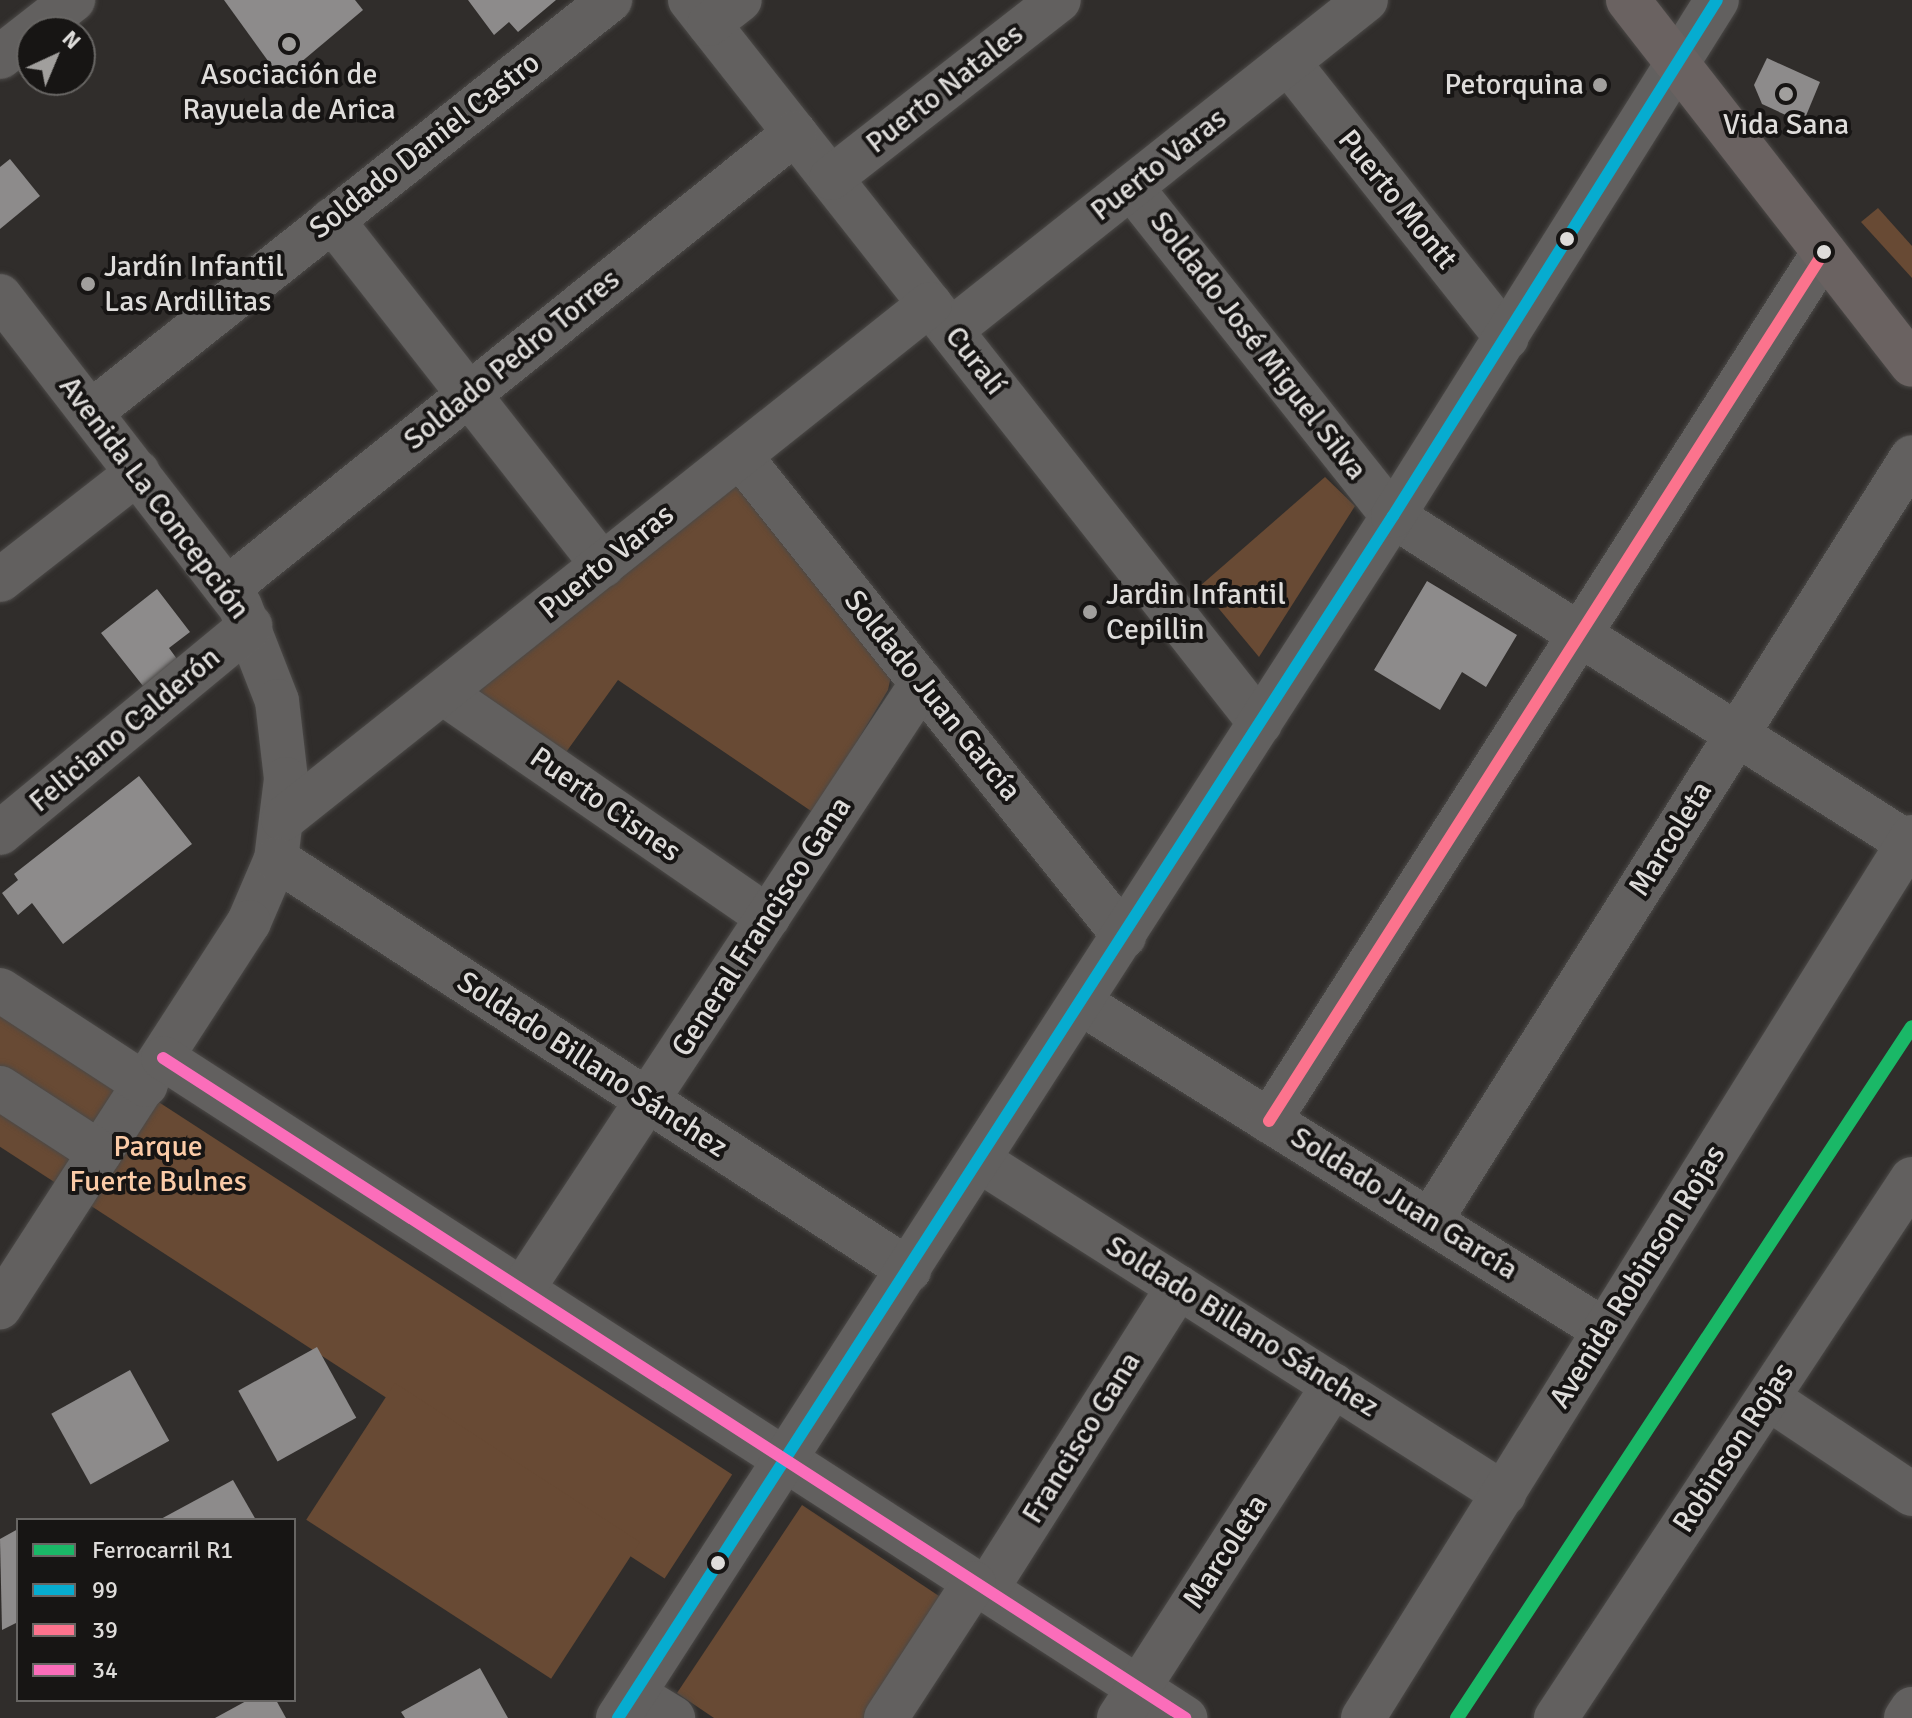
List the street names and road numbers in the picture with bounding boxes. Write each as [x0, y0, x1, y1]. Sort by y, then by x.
street label: Puerto Natales [859, 16, 1031, 162]
street label: Soldado Daniel Castro [303, 45, 547, 247]
street label: Puerto Varas [1084, 101, 1234, 229]
street label: Puerto Montt [1330, 123, 1464, 277]
street label: Soldado José Miguel Silva [1142, 205, 1374, 487]
street label: Soldado Pedro Torres [397, 262, 627, 458]
street label: Curalí [937, 320, 1013, 402]
street label: Avenida La Concepción [51, 369, 257, 627]
street label: Puerto Varas [533, 497, 681, 627]
street label: Soldado Juan García [836, 583, 1028, 809]
street label: Feliciano Calderón [22, 640, 228, 820]
street label: Puerto Cisnes [523, 740, 687, 870]
street label: Marcoleta [1622, 775, 1720, 903]
street label: General Francisco Gana [665, 790, 859, 1064]
street label: Soldado Billano Sánchez [450, 964, 734, 1166]
street label: Soldado Juan García [1284, 1120, 1524, 1288]
street label: Avenida Robinson Rojas [1542, 1139, 1734, 1415]
street label: Soldado Billano Sánchez [1099, 1228, 1385, 1426]
street label: Francisco Gana [1015, 1346, 1149, 1530]
street label: Robinson Rojas [1666, 1356, 1802, 1540]
street label: Marcoleta [1176, 1488, 1276, 1616]

